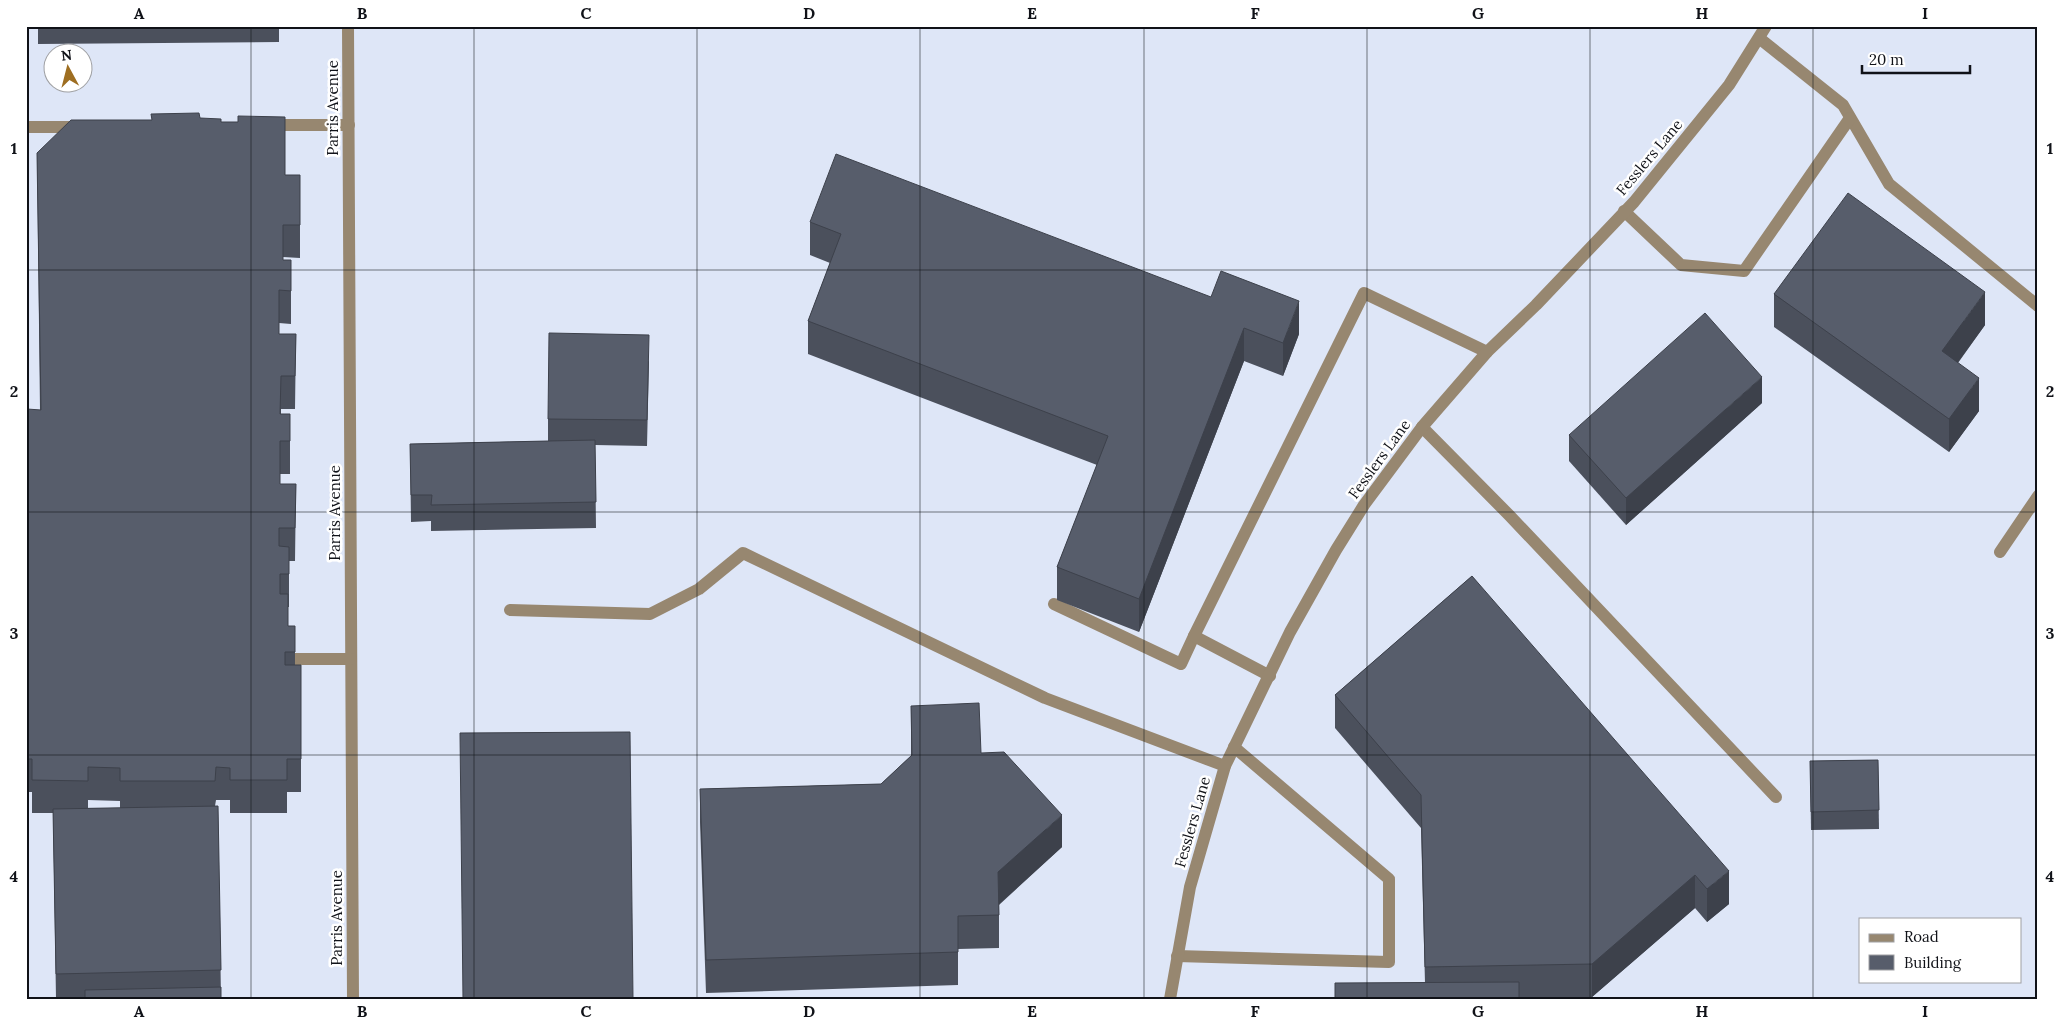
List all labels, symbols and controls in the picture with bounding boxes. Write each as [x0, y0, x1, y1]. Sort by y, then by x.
text: A [134, 3, 145, 23]
text: B [357, 3, 368, 23]
text: C [580, 3, 592, 23]
text: D [803, 3, 815, 23]
text: E [1027, 3, 1037, 23]
text: F [1250, 3, 1260, 23]
text: G [1472, 3, 1484, 23]
text: H [1696, 3, 1709, 23]
text: I [1922, 3, 1928, 23]
north arrow [42, 42, 92, 92]
scale bar [1862, 42, 1969, 74]
text: N [60, 45, 73, 65]
text: 20 m [1869, 50, 1904, 69]
street label: Parris Avenue [323, 60, 342, 156]
street label: Fesslers Lane [1612, 115, 1686, 199]
text: 1 [11, 138, 17, 158]
text: 1 [2047, 138, 2053, 158]
text: 2 [10, 381, 18, 401]
text: 2 [2046, 381, 2054, 401]
street label: Fesslers Lane [1344, 416, 1414, 502]
street label: Parris Avenue [325, 465, 344, 561]
text: 3 [10, 623, 19, 643]
text: 3 [2046, 623, 2055, 643]
street label: Fesslers Lane [1170, 774, 1214, 870]
text: 4 [10, 866, 19, 886]
text: 4 [2046, 866, 2055, 886]
street label: Parris Avenue [327, 870, 346, 966]
legend [1859, 918, 2022, 982]
text: Road [1904, 927, 1939, 946]
text: Building [1904, 953, 1962, 972]
text: A [134, 1001, 145, 1021]
text: B [357, 1001, 368, 1021]
text: C [580, 1001, 592, 1021]
text: D [803, 1001, 815, 1021]
text: E [1027, 1001, 1037, 1021]
text: F [1250, 1001, 1260, 1021]
text: G [1472, 1001, 1484, 1021]
text: H [1696, 1001, 1709, 1021]
text: I [1922, 1001, 1928, 1021]

